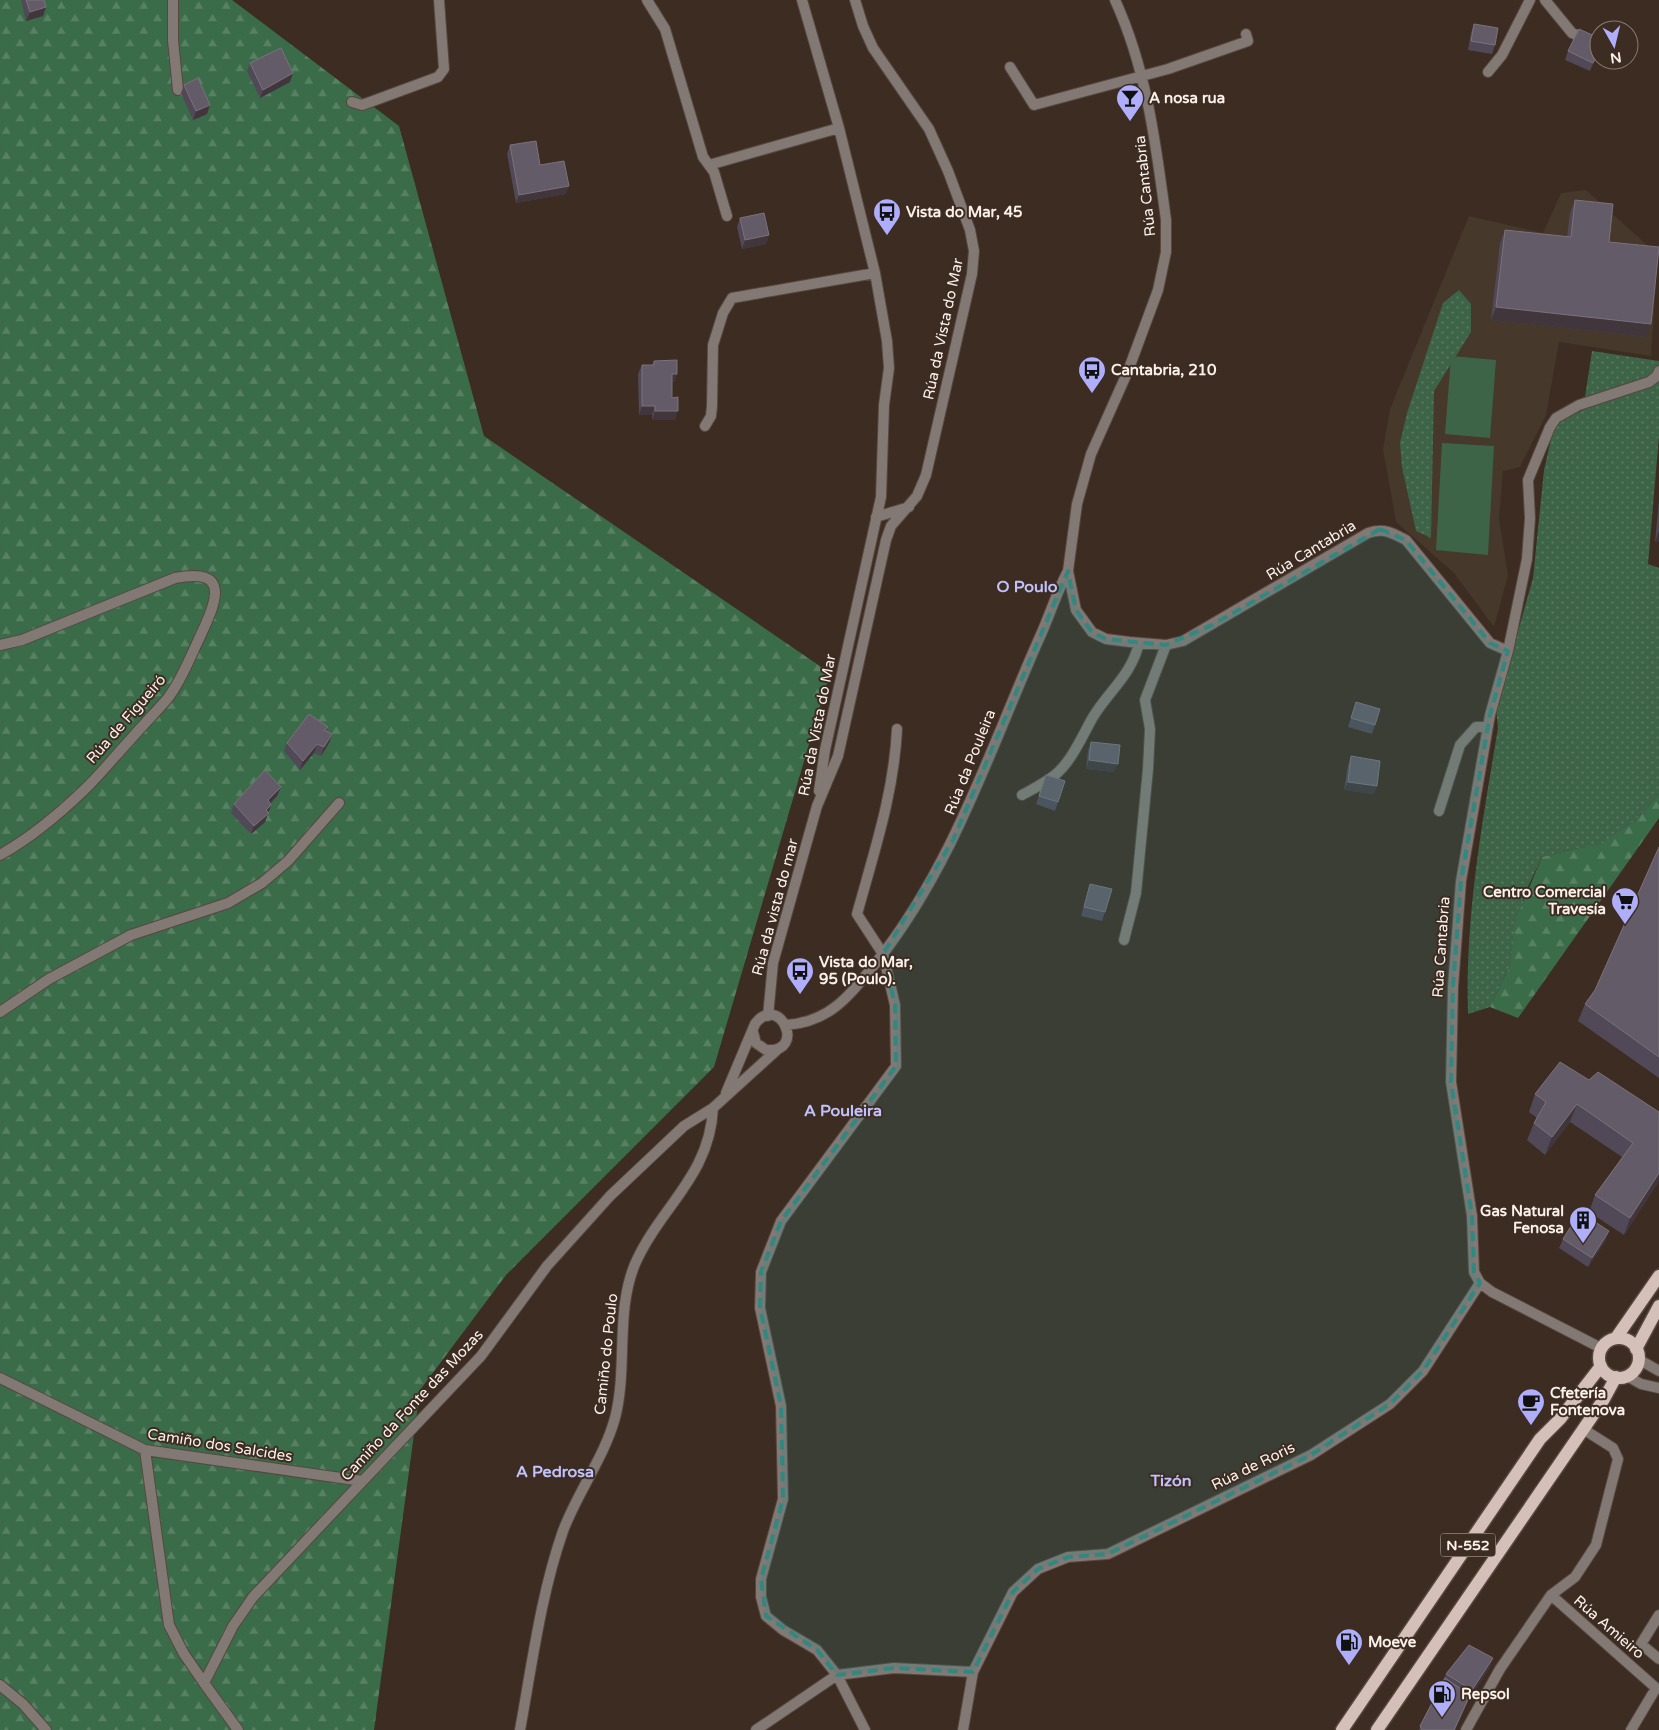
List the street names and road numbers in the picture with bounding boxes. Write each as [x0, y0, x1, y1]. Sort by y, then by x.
street label: Rúa Cantabria [1131, 135, 1159, 237]
street label: Rúa da Vista do Mar [919, 256, 967, 401]
street label: Rúa Cantabria [1263, 516, 1359, 584]
street label: Rúa da Vista do Mar [794, 652, 840, 798]
street label: Rúa de Figueiró [82, 671, 170, 767]
street label: Rúa da Pouleira [941, 707, 999, 817]
street label: Rúa da vista do mar [748, 836, 802, 978]
street label: Rúa Cantabria [1428, 896, 1454, 998]
street label: Camiño do Poulo [591, 1292, 621, 1416]
street label: Camiño da Fonte das Mozas [337, 1326, 487, 1484]
street label: Camiño dos Salcides [146, 1425, 294, 1465]
street label: Rúa de Roris [1208, 1438, 1298, 1494]
road number: N-552 [1440, 1534, 1496, 1556]
street label: Rúa Amieiro [1570, 1591, 1648, 1663]

